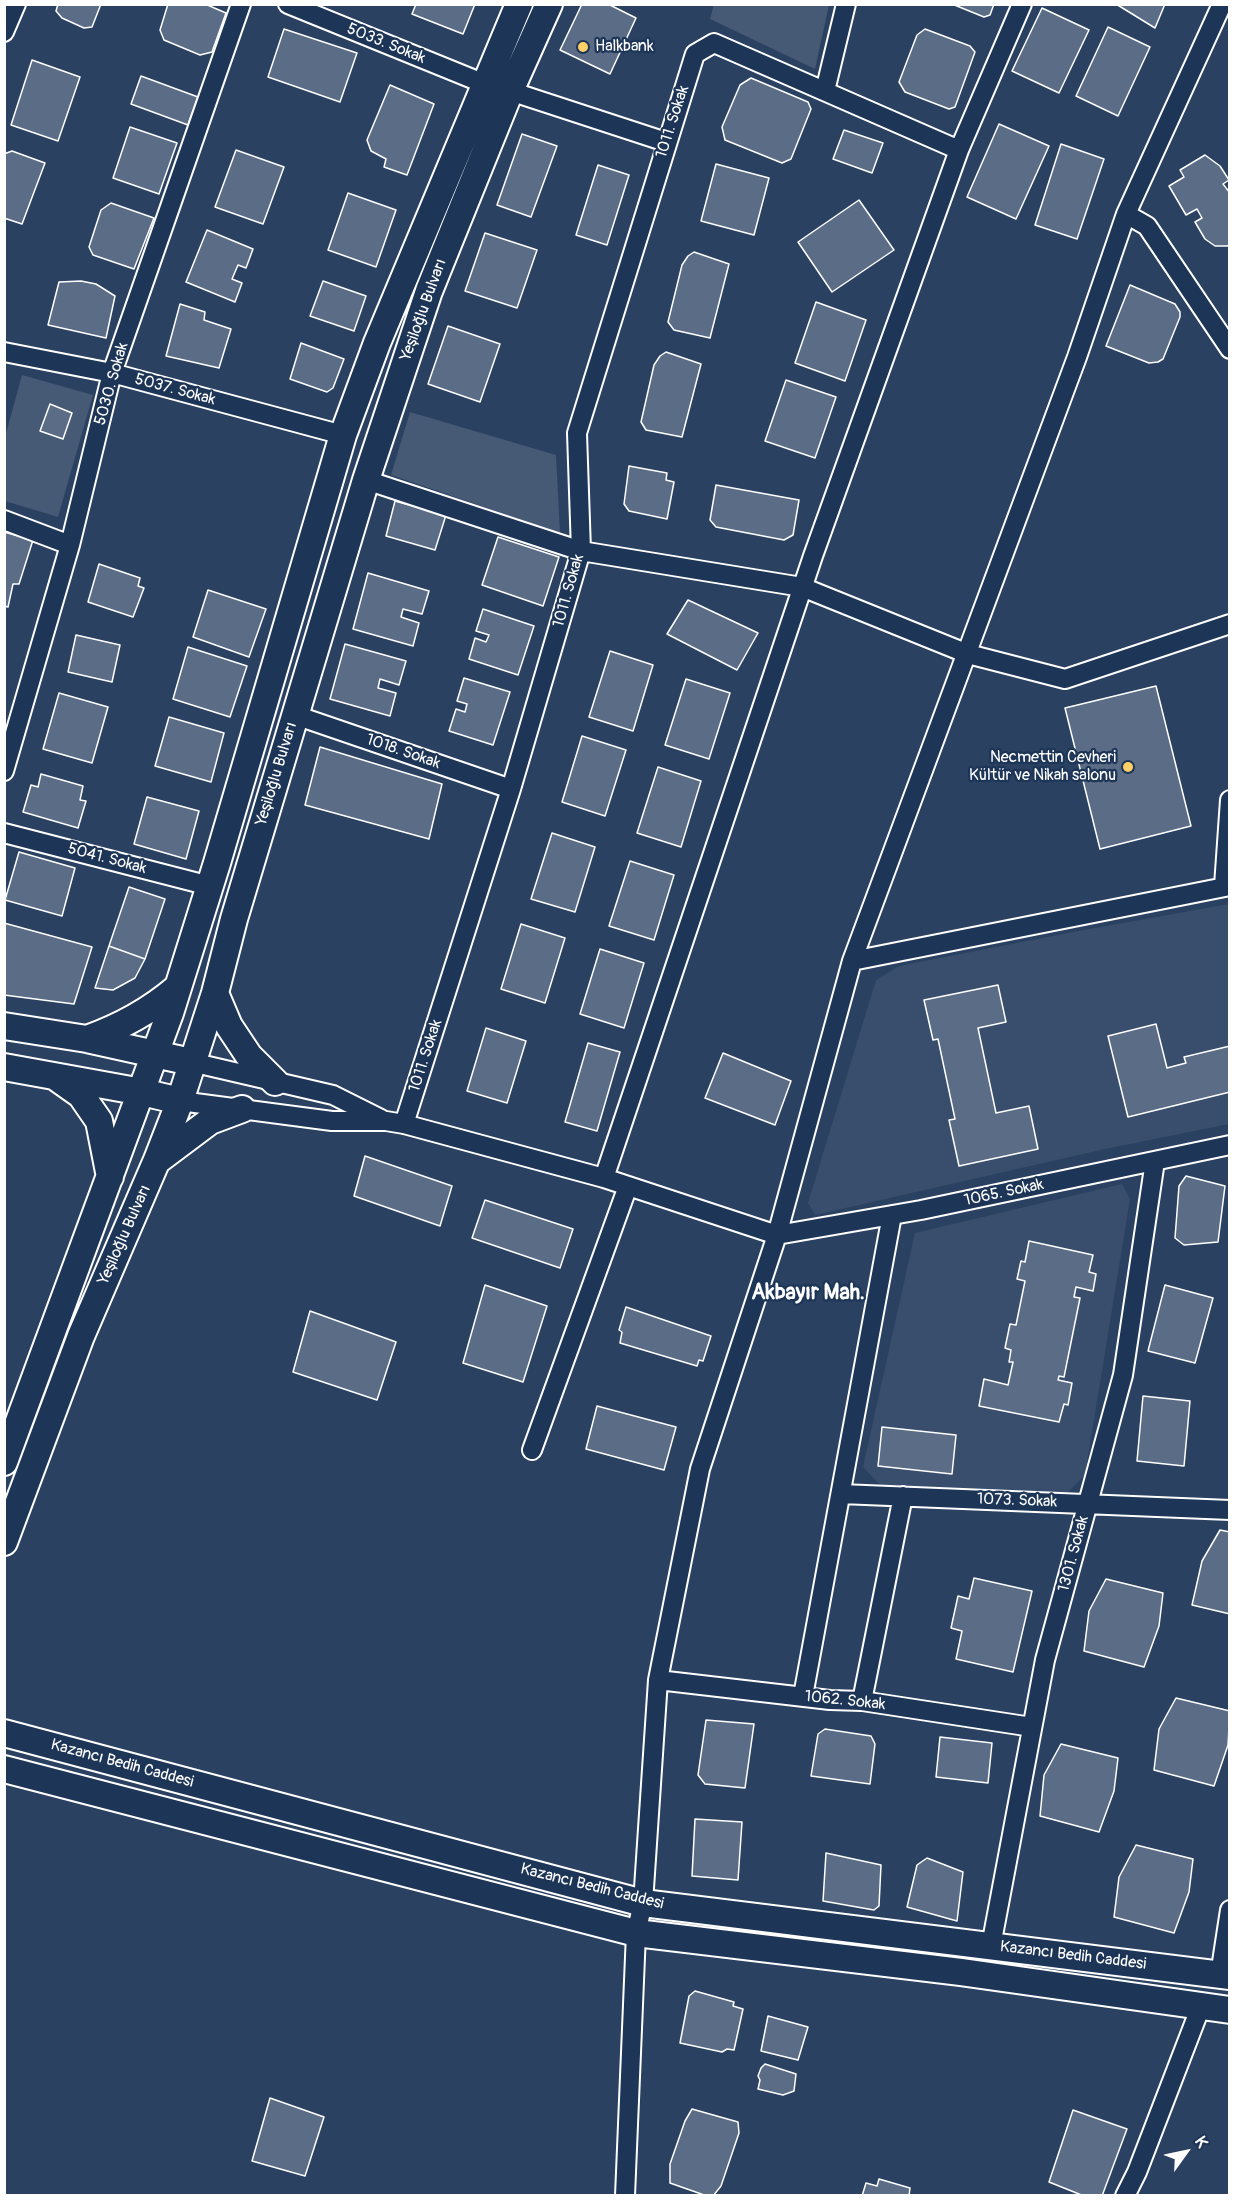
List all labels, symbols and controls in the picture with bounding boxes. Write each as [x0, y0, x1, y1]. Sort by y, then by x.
street label: 5033. Sokak [344, 20, 428, 68]
place label: Halkbank [595, 37, 654, 57]
marker: Halkbank [576, 40, 590, 54]
street label: 1011. Sokak [652, 83, 694, 161]
street label: Yeşiloğlu Bulvarı [397, 256, 451, 364]
street label: 5030. Sokak [91, 340, 133, 428]
street label: 5037. Sokak [133, 370, 217, 410]
street label: 1011. Sokak [549, 552, 589, 630]
street label: Yeşiloğlu Bulvarı [252, 720, 302, 828]
street label: 1018. Sokak [363, 730, 443, 774]
place label: Necmettin Cevheri Kültür ve Nikah salonu [969, 748, 1116, 786]
marker: Necmettin Cevheri Kültür ve Nikah salonu [1121, 760, 1135, 774]
street label: 5041. Sokak [65, 839, 149, 879]
street label: 1011. Sokak [405, 1017, 447, 1095]
street label: 1065. Sokak [962, 1175, 1046, 1211]
street label: Yeşiloğlu Bulvarı [94, 1182, 156, 1288]
district label: Akbayır Mah. [751, 1280, 865, 1306]
street label: 1073. Sokak [977, 1490, 1057, 1512]
street label: 1301. Sokak [1055, 1514, 1093, 1594]
street label: 1062. Sokak [804, 1687, 886, 1715]
street label: Kazancı Bedih Caddesi [49, 1736, 195, 1792]
street label: Kazancı Bedih Caddesi [518, 1860, 666, 1914]
street label: Kazancı Bedih Caddesi [999, 1938, 1147, 1974]
north arrow [1156, 2122, 1216, 2182]
text: K [1190, 2133, 1212, 2152]

